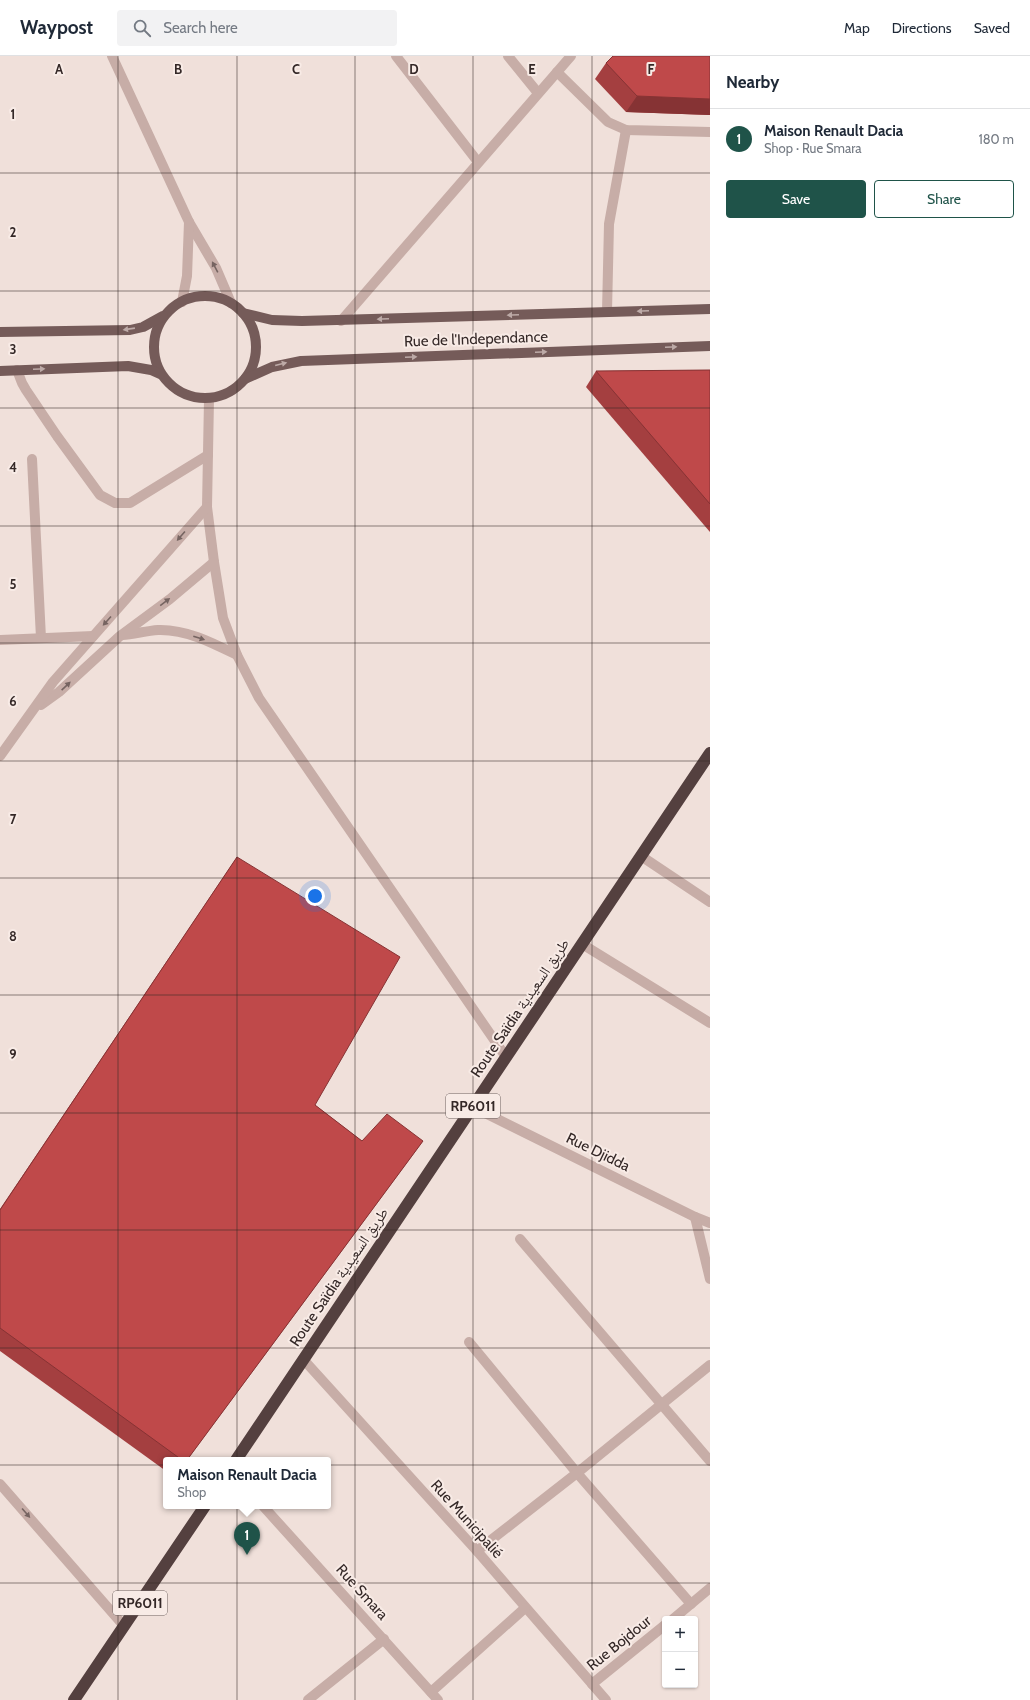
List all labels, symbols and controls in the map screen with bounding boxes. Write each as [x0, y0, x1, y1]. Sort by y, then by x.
search box [117, 10, 397, 46]
text: Waypost [20, 16, 93, 39]
icon: search [131, 17, 153, 39]
text: Search here [163, 19, 238, 37]
text: Map [844, 19, 870, 37]
text: Directions [892, 19, 952, 37]
text: Saved [974, 19, 1010, 37]
text: A [55, 61, 64, 77]
text: B [174, 61, 182, 77]
text: C [292, 61, 300, 77]
text: D [409, 61, 419, 77]
text: E [528, 61, 536, 77]
text: F [648, 61, 655, 77]
text: Nearby [726, 72, 779, 92]
text: 1 [11, 106, 15, 122]
text: Maison Renault Dacia [764, 122, 903, 140]
text: 1 [737, 131, 741, 147]
text: 180 m [978, 131, 1014, 147]
text: Shop · Rue Smara [764, 140, 861, 156]
button: Save [726, 180, 866, 218]
button: Share [874, 180, 1014, 218]
text: 2 [10, 224, 17, 240]
one-way arrow [212, 262, 218, 273]
one-way arrow [637, 308, 649, 315]
one-way arrow [506, 312, 519, 318]
one-way arrow [376, 316, 389, 322]
one-way arrow [122, 326, 135, 332]
street label: Rue de l'Independance [404, 327, 549, 351]
text: 3 [9, 341, 17, 357]
one-way arrow [665, 344, 678, 350]
one-way arrow [535, 348, 547, 355]
one-way arrow [405, 353, 417, 360]
one-way arrow [275, 361, 288, 367]
one-way arrow [33, 366, 46, 372]
text: 4 [9, 459, 17, 475]
one-way arrow [177, 531, 186, 542]
text: 5 [10, 576, 17, 592]
one-way arrow [160, 598, 170, 606]
one-way arrow [102, 616, 112, 626]
one-way arrow [194, 635, 206, 641]
one-way arrow [61, 681, 71, 691]
text: 6 [9, 693, 17, 709]
text: 7 [10, 811, 17, 827]
your location [305, 886, 325, 906]
text: 8 [9, 928, 17, 944]
street label: Route Saïdia طريق السعيدية [467, 935, 574, 1081]
text: 9 [9, 1046, 17, 1062]
road number: RP6011 [446, 1094, 500, 1118]
street label: Rue Djidda [563, 1129, 634, 1176]
street label: Route Saïdia طريق السعيدية [286, 1204, 393, 1350]
popup [163, 1457, 331, 1509]
text: Maison Renault Dacia [177, 1466, 317, 1484]
street label: Rue Municipalié [427, 1476, 507, 1562]
text: Shop [177, 1484, 206, 1500]
one-way arrow [21, 1508, 30, 1519]
pin: 1 [234, 1522, 260, 1555]
street label: Rue Smara [332, 1560, 392, 1624]
road number: RP6011 [113, 1591, 167, 1615]
street label: Rue Bojdour [583, 1612, 655, 1674]
map controls [662, 1616, 698, 1688]
button: + [662, 1616, 698, 1652]
button: − [662, 1652, 698, 1688]

